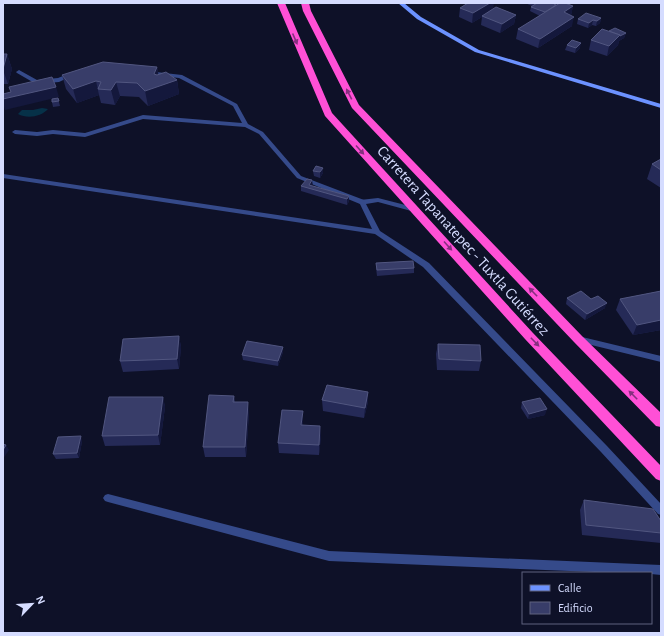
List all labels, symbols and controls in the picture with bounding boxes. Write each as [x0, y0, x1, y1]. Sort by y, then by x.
one-way arrow [292, 33, 298, 45]
one-way arrow [346, 88, 353, 100]
street label: Carretera Tapanatepec - Tuxtla Gutiérrez [374, 143, 553, 339]
one-way arrow [356, 144, 365, 155]
one-way arrow [443, 241, 452, 251]
one-way arrow [528, 287, 538, 297]
one-way arrow [530, 337, 540, 347]
one-way arrow [628, 390, 638, 400]
legend [522, 572, 652, 624]
text: Calle [558, 582, 581, 594]
north arrow [12, 584, 52, 624]
text: N [34, 594, 47, 606]
text: Edificio [558, 602, 593, 614]

